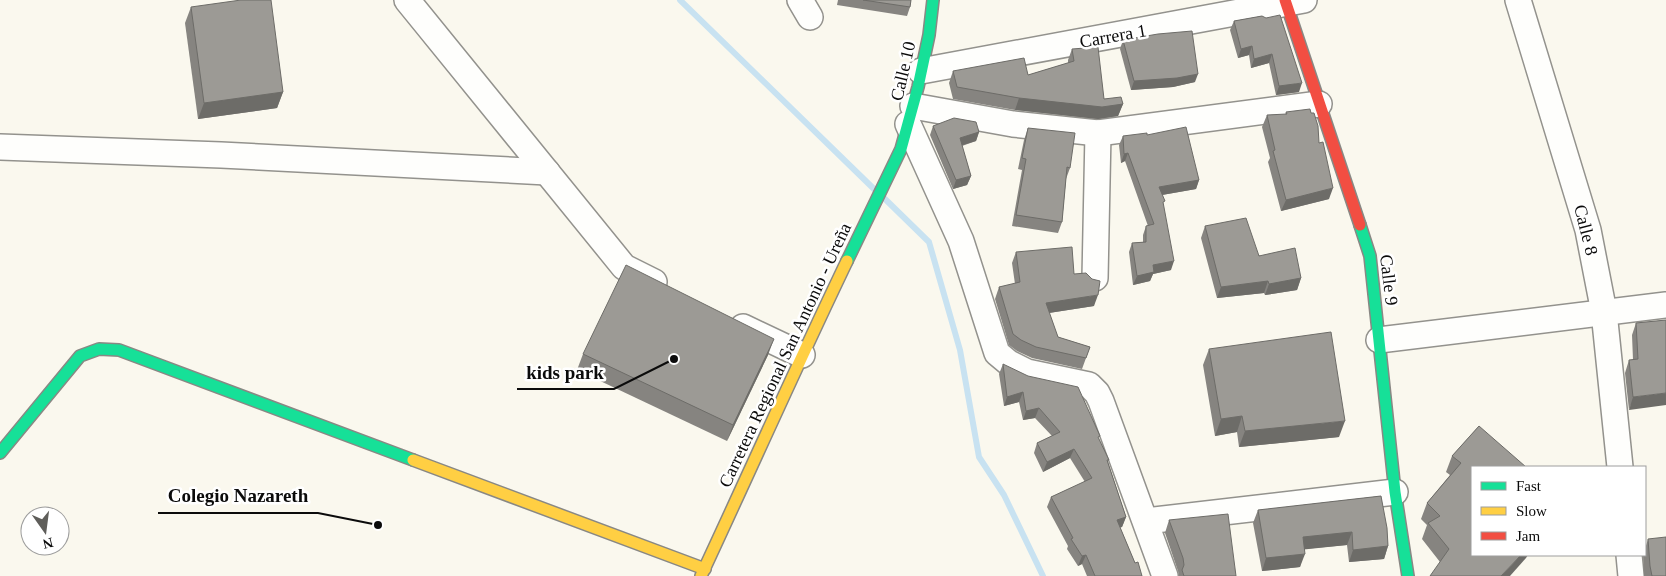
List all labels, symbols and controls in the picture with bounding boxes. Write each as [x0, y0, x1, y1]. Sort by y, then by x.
street label: Carrera 1 [1078, 20, 1148, 52]
street label: Calle 10 [886, 39, 920, 103]
street label: Calle 8 [1570, 203, 1602, 257]
street label: Carretera Regional San Antonio - Ureña [715, 220, 855, 490]
street label: Calle 9 [1376, 253, 1402, 307]
callout: kids park [517, 355, 614, 389]
text: kids park [526, 362, 604, 383]
legend [1471, 466, 1646, 556]
text: Fast [1516, 478, 1542, 494]
callout: Colegio Nazareth [158, 479, 318, 513]
text: Colegio Nazareth [168, 485, 309, 506]
text: Slow [1516, 503, 1547, 519]
north arrow [20, 506, 70, 556]
text: Jam [1516, 528, 1540, 544]
text: N [41, 535, 55, 552]

